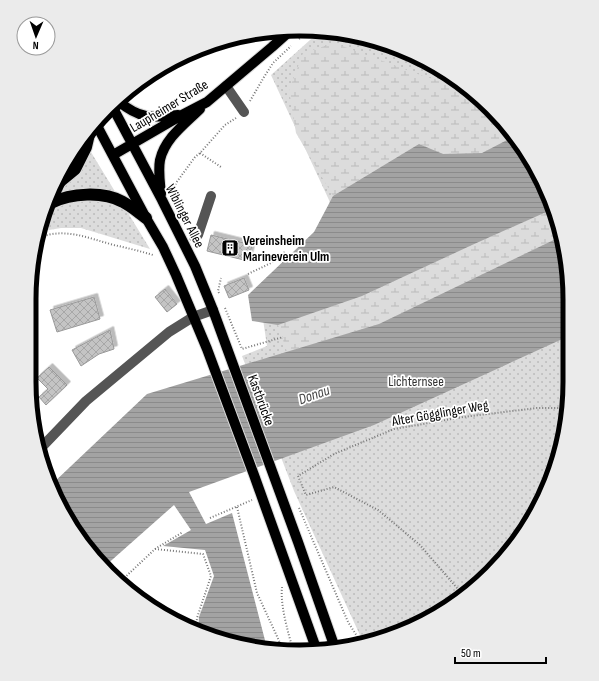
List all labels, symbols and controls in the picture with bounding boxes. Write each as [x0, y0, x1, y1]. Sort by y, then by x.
north arrow [16, 16, 56, 56]
text: N [32, 39, 39, 52]
street label: Laupheimer Straße [127, 76, 211, 136]
street label: Wiblinger Allee [162, 181, 208, 251]
place label: Vereinsheim Marineverein Ulm [243, 232, 329, 265]
building icon: Vereinsheim Marineverein Ulm [220, 238, 240, 258]
street label: Kastbrücke [244, 372, 278, 428]
park label: Lichternsee [388, 373, 444, 390]
water label: Donau [296, 381, 333, 409]
street label: Alter Gögglinger Weg [389, 396, 490, 430]
scale bar [455, 639, 546, 665]
text: 50 m [461, 646, 481, 661]

